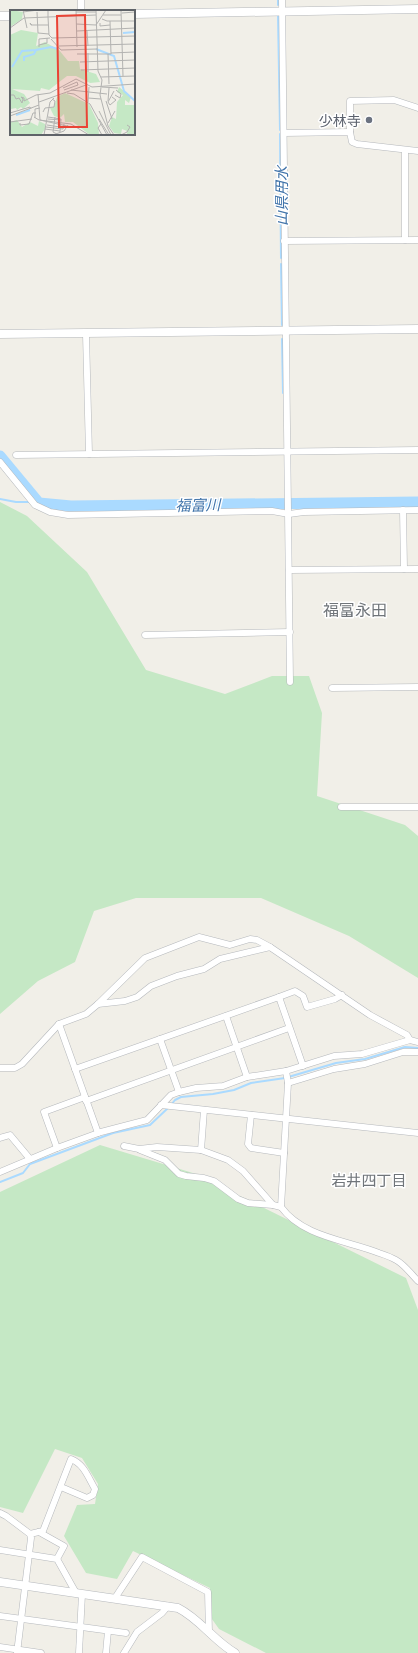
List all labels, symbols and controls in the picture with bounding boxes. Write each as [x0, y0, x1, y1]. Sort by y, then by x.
inset map [10, 10, 135, 135]
place label: 少林寺 [319, 111, 361, 130]
marker: 少林寺 [364, 115, 374, 125]
water label: 山県用水 [271, 164, 292, 226]
water label: 福富川 [175, 494, 223, 516]
district label: 福富永田 [323, 599, 387, 621]
district label: 岩井四丁目 [331, 1170, 407, 1191]

